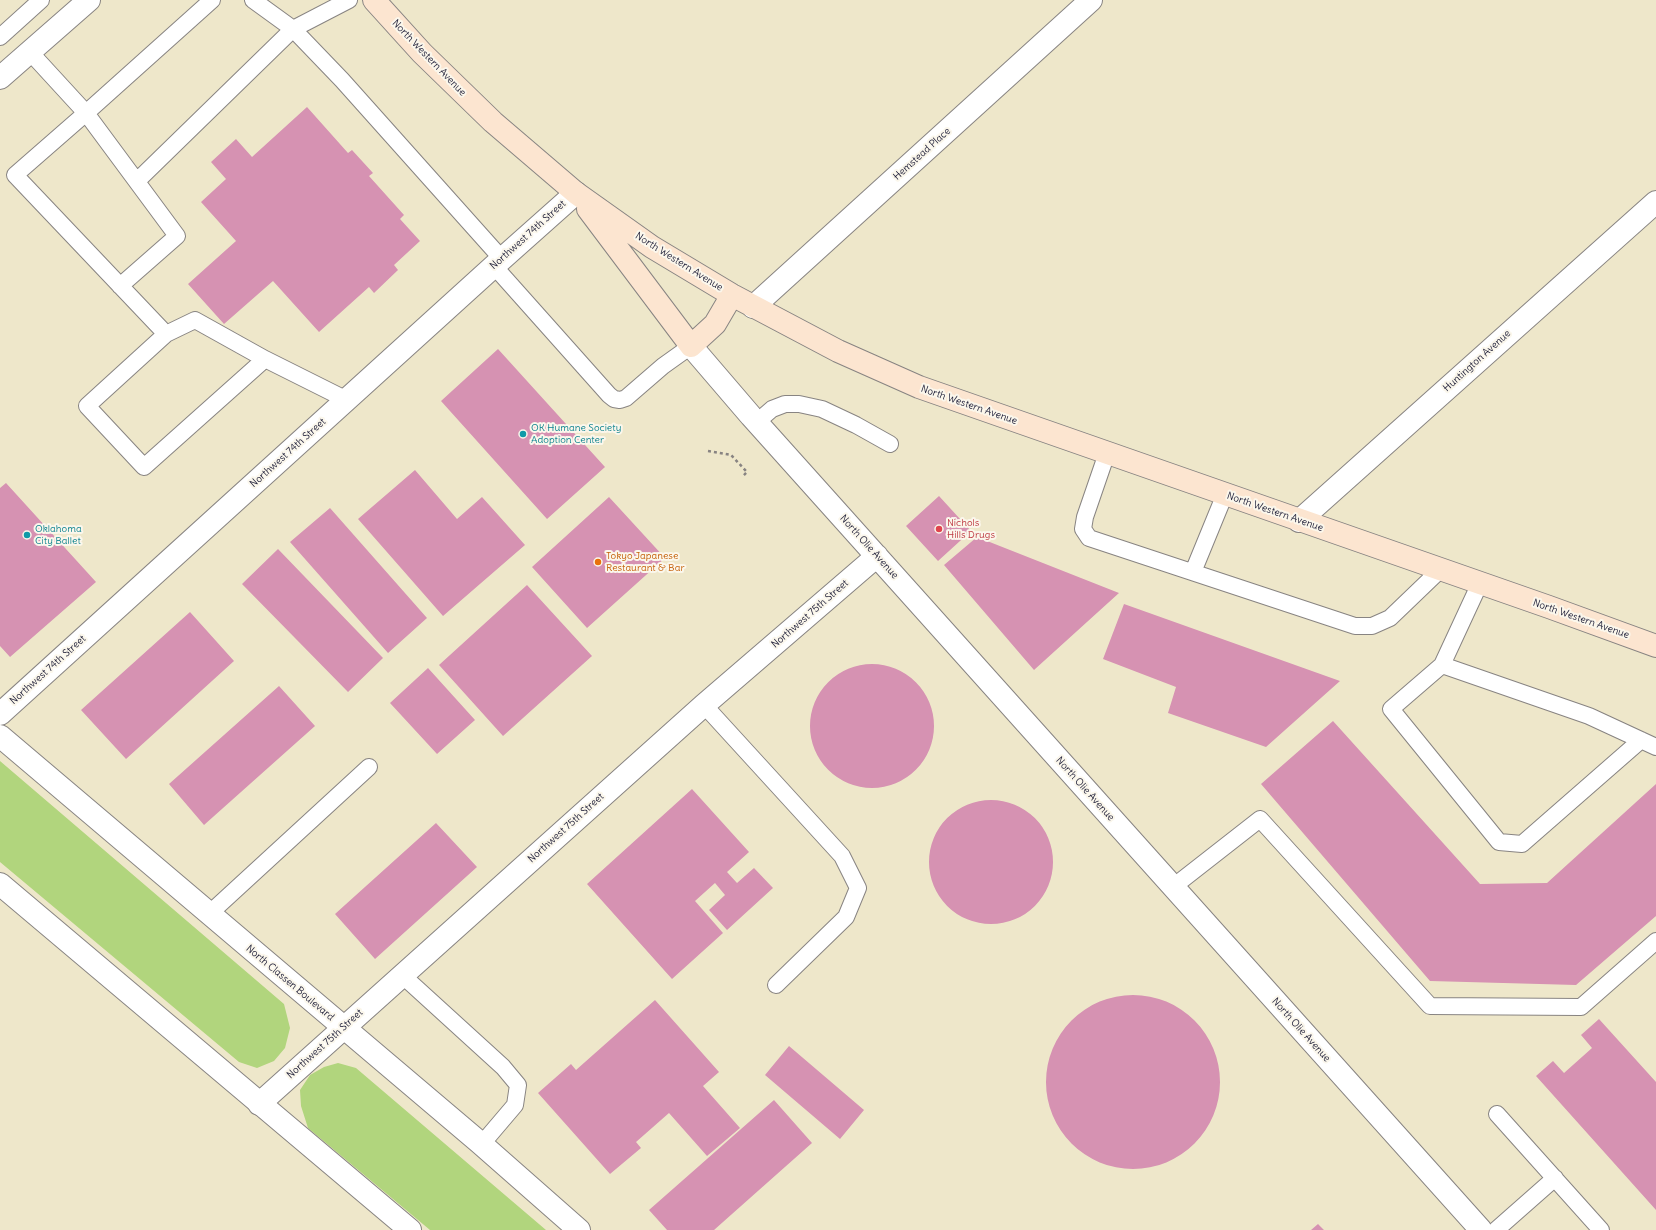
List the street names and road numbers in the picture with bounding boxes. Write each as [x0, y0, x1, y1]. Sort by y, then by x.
street label: North Western Avenue [390, 17, 468, 99]
street label: Hemstead Place [891, 125, 953, 183]
street label: Northwest 74th Street [488, 198, 568, 272]
street label: North Western Avenue [633, 230, 725, 294]
street label: Huntington Avenue [1441, 328, 1513, 394]
street label: North Western Avenue [919, 383, 1019, 427]
street label: Northwest 74th Street [248, 416, 328, 490]
street label: North Western Avenue [1225, 490, 1325, 534]
street label: North Olie Avenue [837, 513, 901, 581]
street label: Northwest 75th Street [769, 577, 851, 651]
street label: North Western Avenue [1531, 597, 1631, 641]
street label: Northwest 74th Street [8, 633, 88, 707]
street label: North Olie Avenue [1053, 755, 1117, 823]
street label: Northwest 75th Street [526, 791, 606, 865]
street label: North Classen Boulevard [244, 943, 336, 1023]
street label: North Olie Avenue [1269, 996, 1333, 1064]
street label: Northwest 75th Street [285, 1007, 365, 1081]

